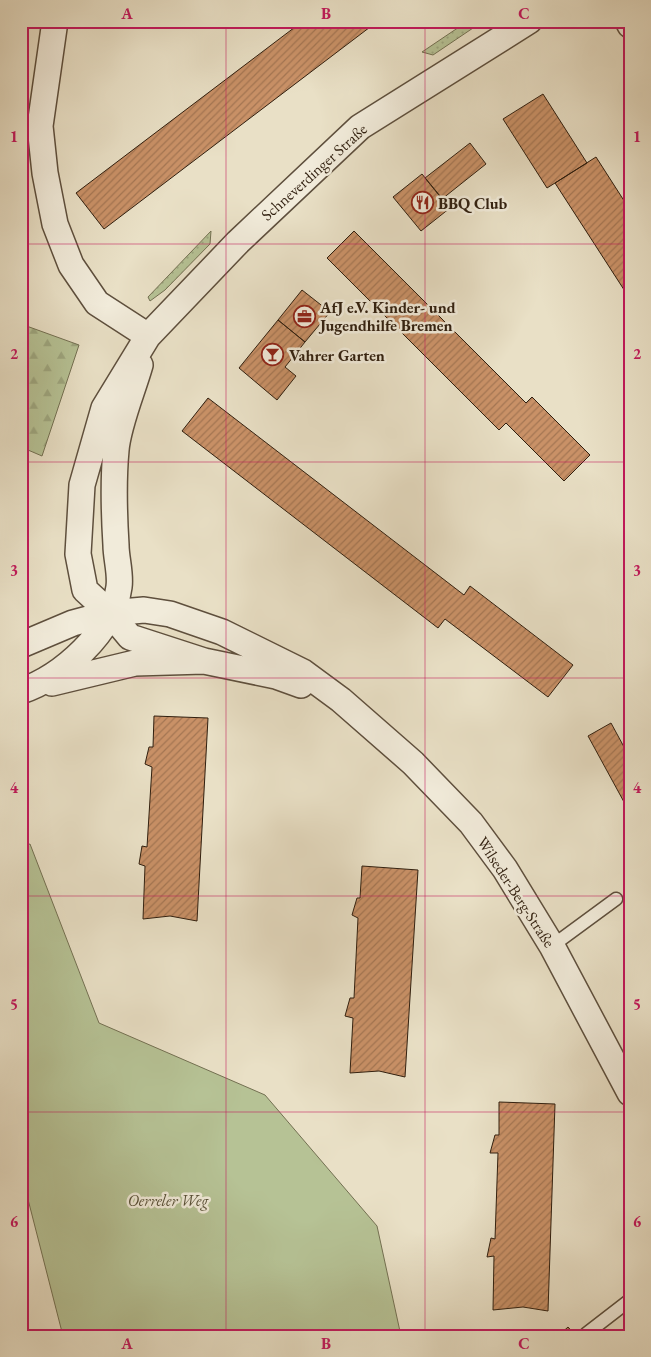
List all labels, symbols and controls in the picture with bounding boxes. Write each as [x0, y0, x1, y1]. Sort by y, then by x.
text: A [120, 3, 133, 24]
text: B [321, 3, 331, 24]
text: C [518, 3, 530, 24]
street label: Schneverdinger Straße [257, 119, 371, 225]
text: 1 [10, 126, 18, 147]
text: 1 [633, 126, 641, 147]
restaurant icon: BBQ Club [410, 191, 434, 215]
place label: BBQ Club [438, 193, 508, 214]
place label: AfJ e.V. Kinder- und Jugendhilfe Bremen [318, 297, 456, 336]
office icon: AfJ e.V. Kinder- und Jugendhilfe Bremen [292, 304, 316, 328]
text: 2 [10, 343, 19, 364]
bar icon: Vahrer Garten [261, 343, 285, 367]
text: 2 [633, 343, 642, 364]
place label: Vahrer Garten [289, 345, 385, 366]
text: 3 [10, 560, 18, 581]
text: 3 [633, 560, 641, 581]
text: 4 [10, 777, 19, 798]
text: 4 [633, 777, 642, 798]
street label: Wilseder-Berg-Straße [472, 833, 560, 951]
text: 5 [10, 994, 18, 1015]
text: 5 [633, 994, 641, 1015]
park label: Oerreler Weg [128, 1190, 210, 1211]
text: 6 [10, 1211, 19, 1232]
text: 6 [633, 1211, 642, 1232]
text: A [120, 1333, 133, 1354]
text: B [321, 1333, 331, 1354]
text: C [518, 1333, 530, 1354]

